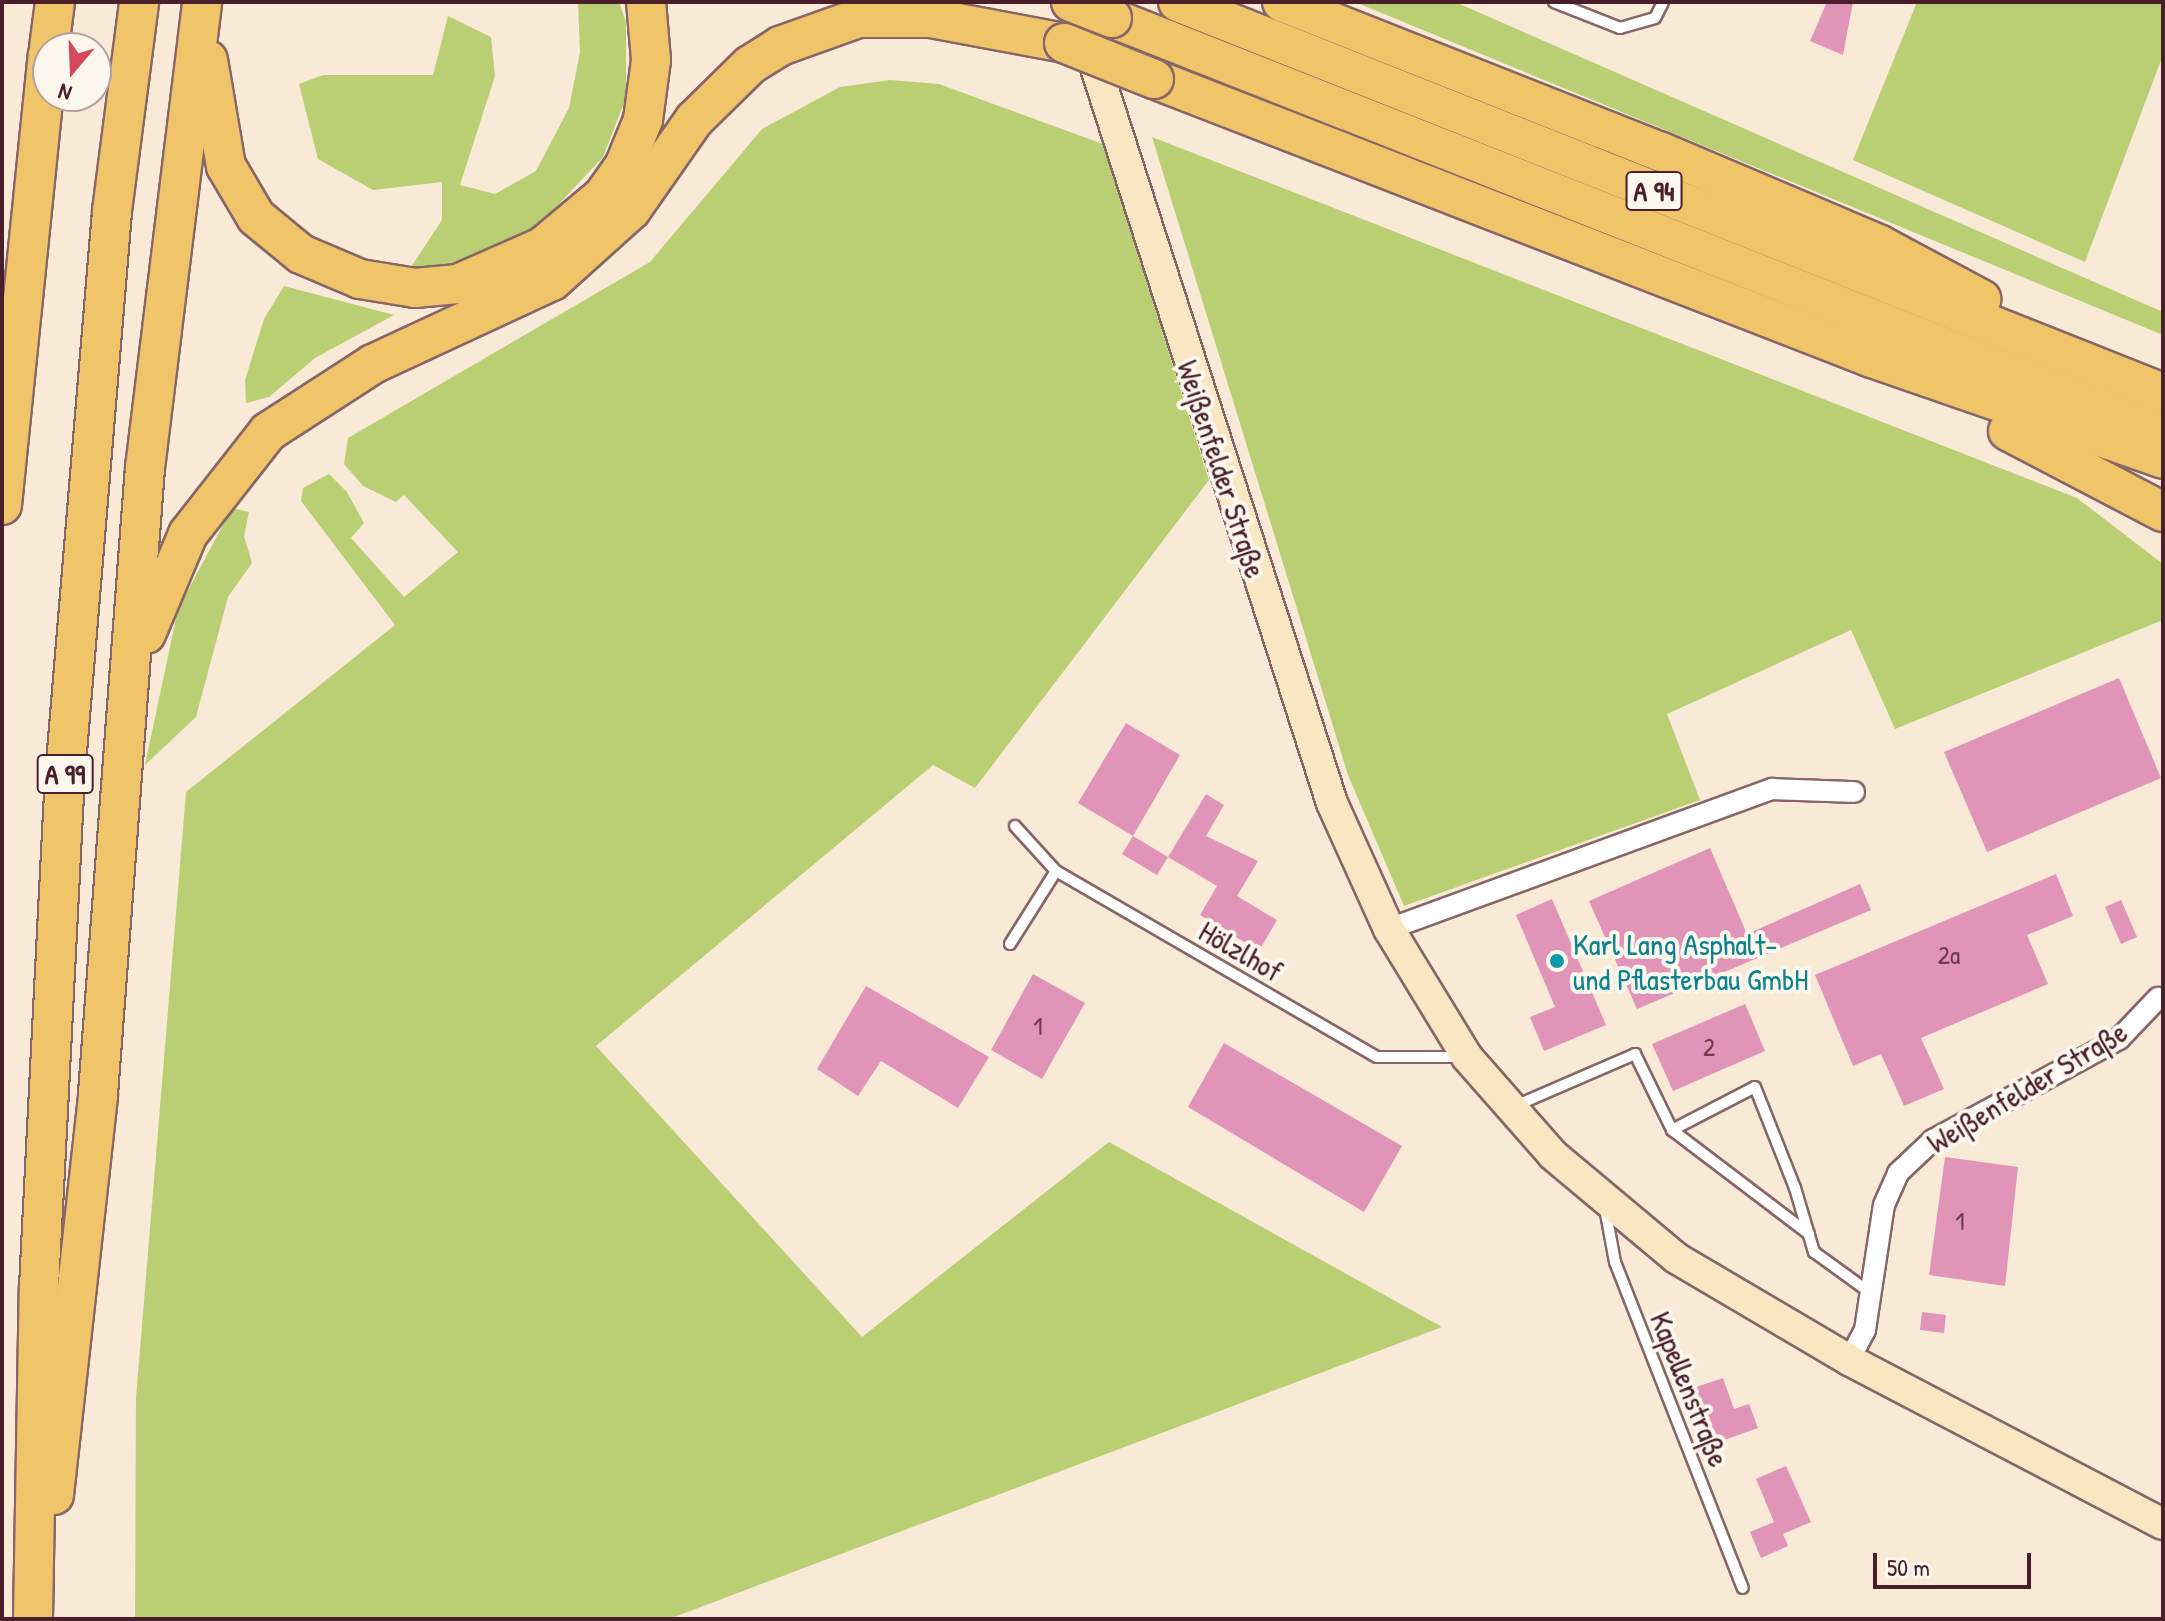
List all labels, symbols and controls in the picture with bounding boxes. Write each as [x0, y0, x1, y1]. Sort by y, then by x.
north arrow [32, 32, 112, 112]
text: N [54, 77, 75, 109]
road number: A 94 [1624, 167, 1684, 215]
street label: Weißenfelder Straße [1170, 356, 1274, 582]
road number: A 99 [35, 750, 95, 798]
street label: Hölzlhof [1193, 913, 1289, 989]
place label: Karl Lang Asphalt- und Pflasterbau GmbH [1573, 926, 1808, 996]
house number: 2a [1938, 939, 1960, 971]
marker: Karl Lang Asphalt- und Pflasterbau GmbH [1548, 952, 1566, 970]
house number: 1 [1033, 1010, 1043, 1042]
street label: Weißenfelder Straße [1921, 1013, 2133, 1161]
house number: 2 [1703, 1031, 1715, 1063]
house number: 1 [1955, 1205, 1965, 1237]
street label: Kapellenstraße [1643, 1306, 1737, 1472]
scale bar [1877, 1537, 2035, 1587]
text: 50 m [1887, 1551, 1930, 1583]

